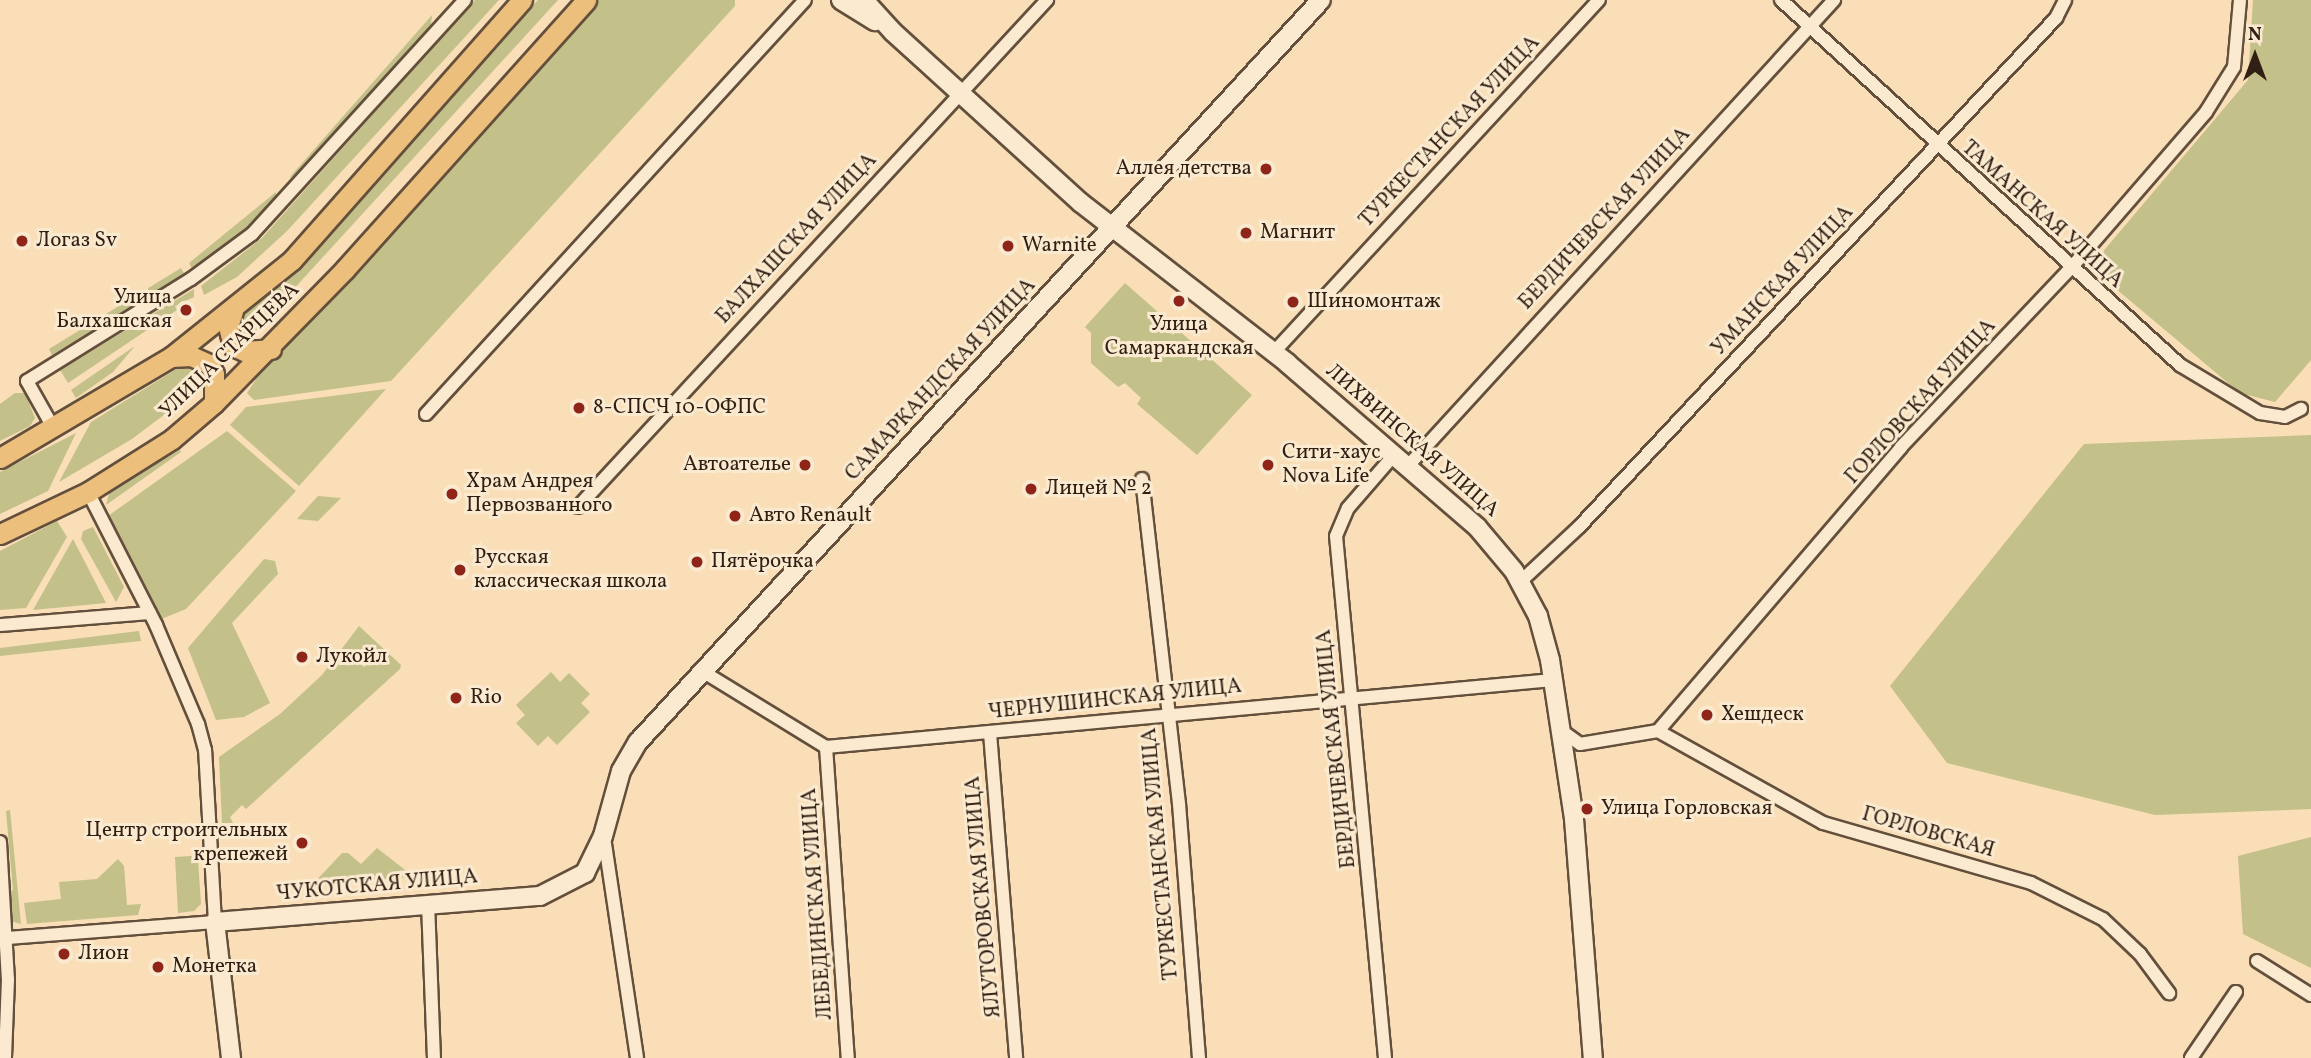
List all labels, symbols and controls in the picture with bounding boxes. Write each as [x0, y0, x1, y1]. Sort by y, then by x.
north arrow [2220, 21, 2290, 91]
text: N [2248, 22, 2262, 48]
street label: ТУРКЕСТАНСКАЯ УЛИЦА [1354, 31, 1546, 233]
street label: БЕРДИЧЕВСКАЯ УЛИЦА [1514, 123, 1696, 315]
street label: ТАМАНСКАЯ УЛИЦА [1956, 136, 2128, 294]
street label: БАЛХАШСКАЯ УЛИЦА [711, 148, 883, 330]
place label: Аллея детства [1116, 156, 1252, 182]
marker: Аллея детства [1258, 161, 1274, 177]
street label: УМАНСКАЯ УЛИЦА [1707, 201, 1859, 361]
place label: Магнит [1260, 220, 1335, 246]
marker: Магнит [1238, 225, 1254, 241]
place label: Логаз Sv [36, 228, 117, 254]
marker: Логаз Sv [14, 233, 30, 249]
place label: Warnite [1022, 233, 1097, 259]
marker: Warnite [1000, 238, 1016, 254]
street label: САМАРКАНДСКАЯ УЛИЦА [840, 273, 1042, 487]
street label: УЛИЦА СТАРЦЕВА [155, 278, 305, 424]
place label: Улица Балхашская [56, 285, 172, 335]
place label: Шинoмонтаж [1307, 289, 1441, 315]
marker: Улица Самаркандская [1171, 293, 1187, 309]
marker: Шинoмонтаж [1285, 294, 1301, 310]
marker: Улица Балхашская [178, 302, 194, 318]
place label: Улица Самаркандская [1105, 312, 1253, 362]
street label: ГОРЛОВСКАЯ УЛИЦА [1840, 314, 2002, 490]
street label: ЛИХВИНСКАЯ УЛИЦА [1320, 359, 1504, 523]
place label: 8-СПСЧ 10-ОФПС [593, 395, 766, 421]
marker: 8-СПСЧ 10-ОФПС [571, 400, 587, 416]
place label: Сити-хаус Nova Life [1282, 440, 1381, 490]
place label: Автоателье [683, 452, 791, 478]
marker: Автоателье [797, 457, 813, 473]
marker: Сити-хаус Nova Life [1260, 457, 1276, 473]
place label: Храм Андрея Первозванного [466, 469, 612, 519]
place label: Лицей № 2 [1045, 476, 1152, 502]
marker: Лицей № 2 [1023, 481, 1039, 497]
marker: Храм Андрея Первозванного [444, 486, 460, 502]
place label: Авто Renault [749, 503, 872, 529]
marker: Авто Renault [727, 508, 743, 524]
place label: Русская классическая школа [474, 545, 668, 595]
place label: Пятёрочка [711, 549, 814, 575]
marker: Пятёрочка [689, 554, 705, 570]
marker: Русская классическая школа [452, 562, 468, 578]
street label: БЕРДИЧЕВСКАЯ УЛИЦА [1312, 628, 1362, 870]
place label: Лукойл [316, 644, 387, 670]
marker: Лукойл [294, 649, 310, 665]
street label: ЧЕРНУШИНСКАЯ УЛИЦА [987, 674, 1243, 726]
place label: Rio [470, 685, 502, 711]
marker: Rio [448, 690, 464, 706]
place label: Хешдеск [1721, 702, 1804, 728]
marker: Хешдеск [1699, 707, 1715, 723]
street label: ТУРКЕСТАНСКАЯ УЛИЦА [1137, 727, 1185, 981]
street label: ЯЛУТОРОВСКАЯ УЛИЦА [961, 775, 1007, 1019]
street label: ЛЕБЕДИНСКАЯ УЛИЦА [797, 787, 839, 1021]
place label: Улица Горловская [1601, 796, 1772, 822]
marker: Улица Горловская [1579, 801, 1595, 817]
street label: ГОРЛОВСКАЯ [1859, 802, 1997, 864]
place label: Центр строительных крепежей [85, 818, 288, 868]
marker: Центр строительных крепежей [294, 835, 310, 851]
street label: ЧУКОТСКАЯ УЛИЦА [275, 865, 479, 907]
place label: Лион [78, 941, 129, 967]
marker: Лион [56, 946, 72, 962]
place label: Монетка [172, 954, 257, 980]
marker: Монетка [150, 959, 166, 975]

